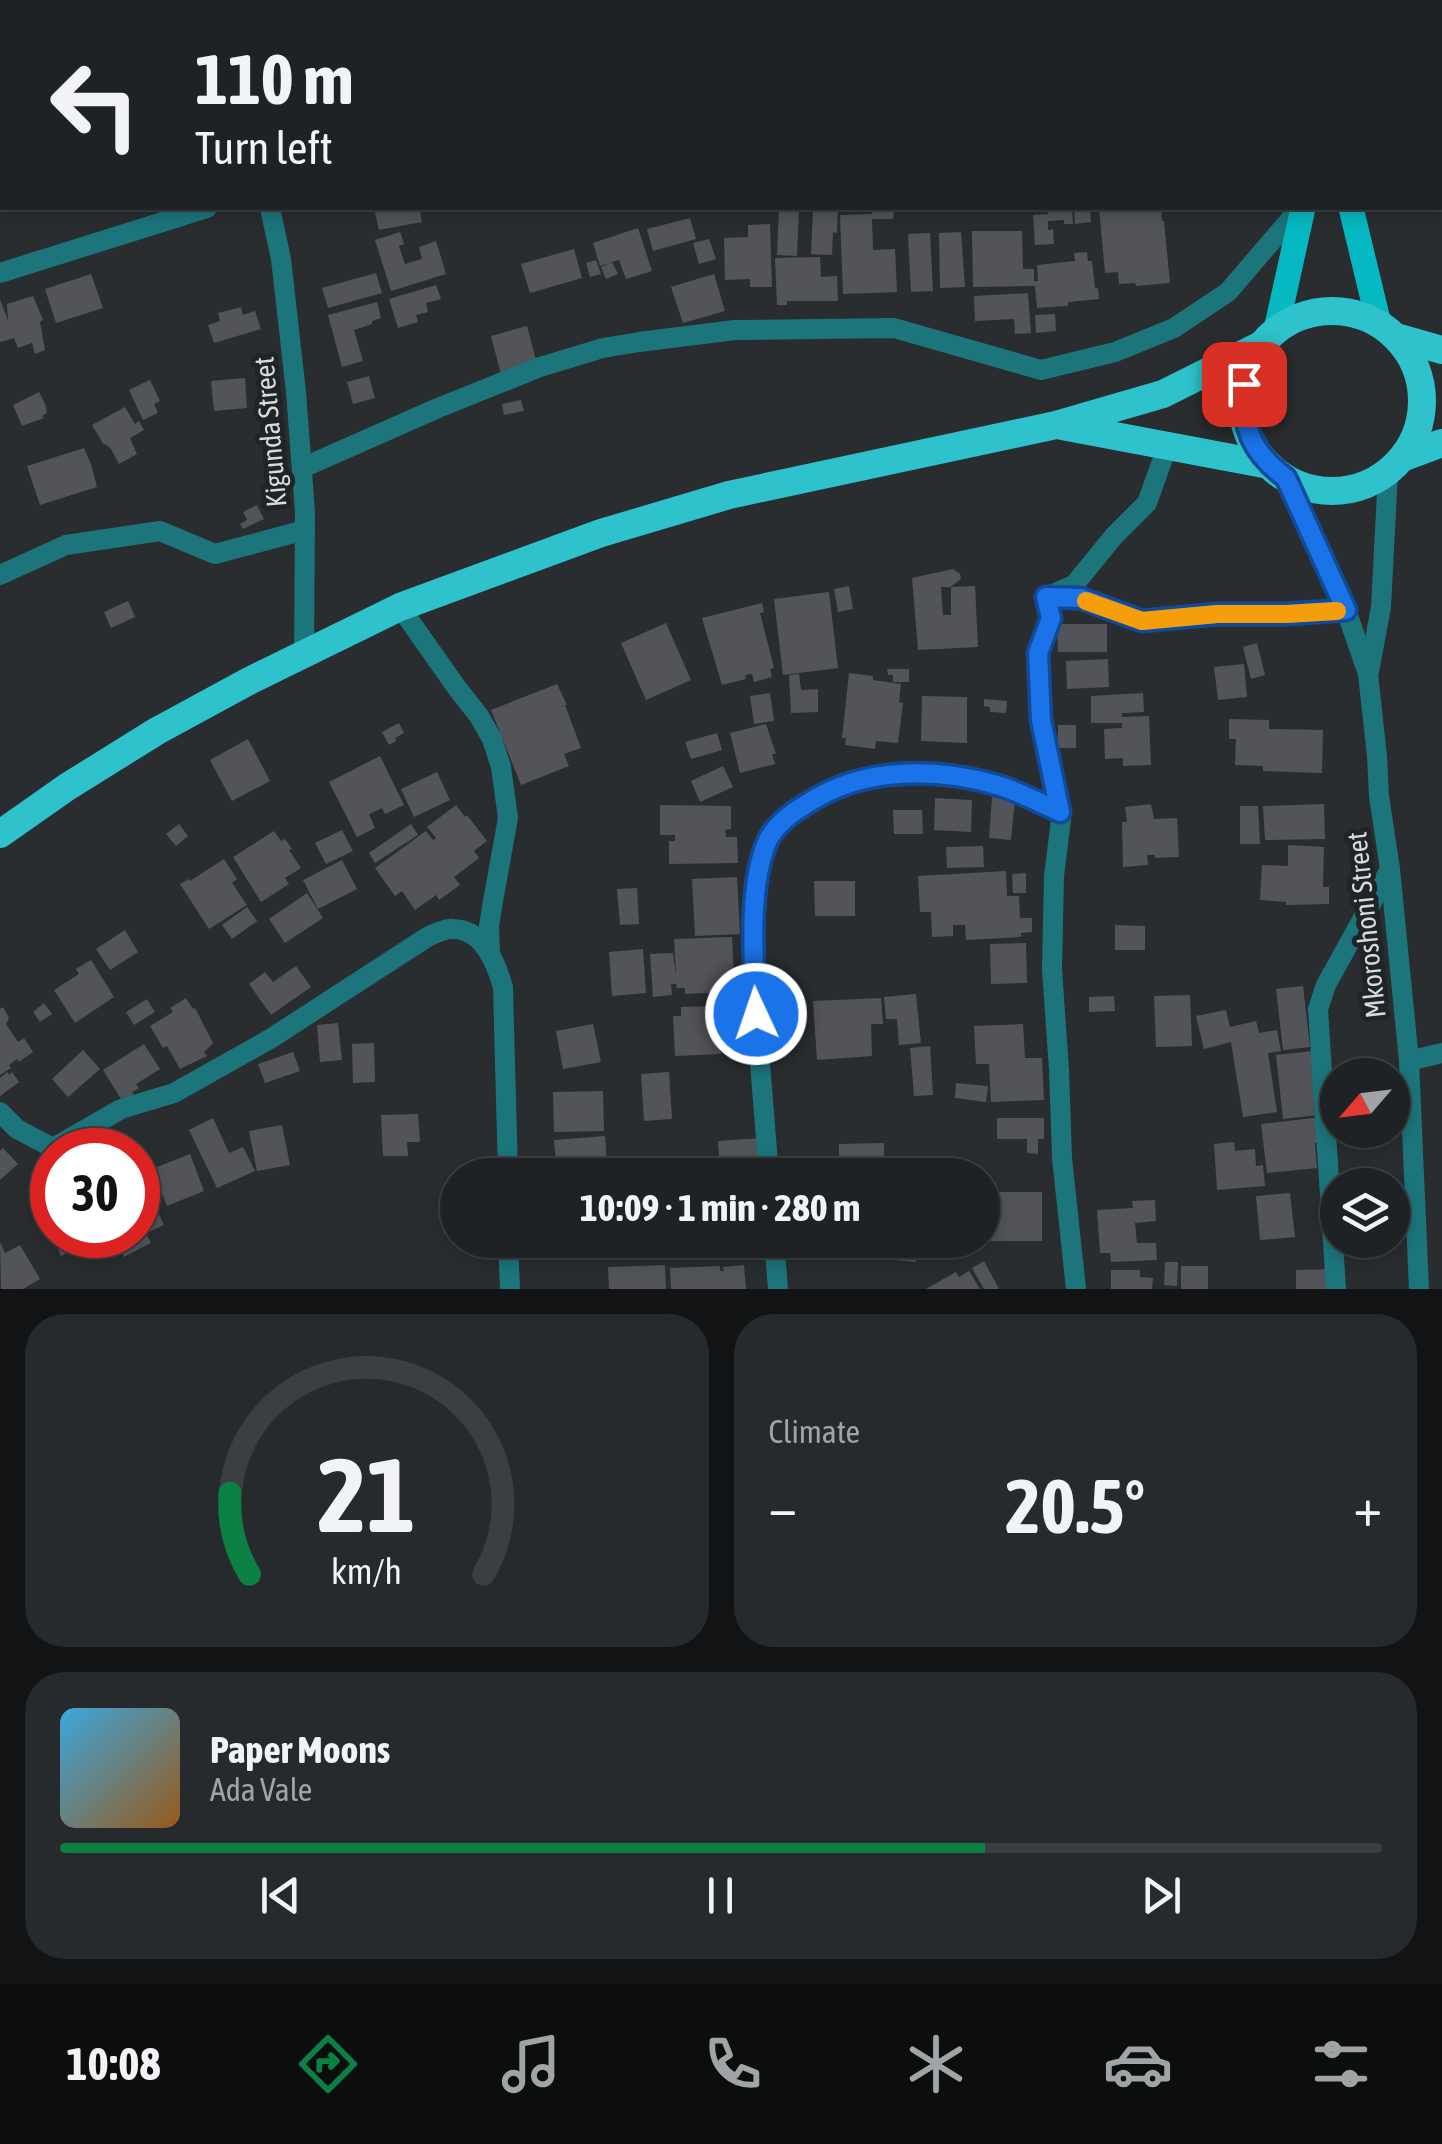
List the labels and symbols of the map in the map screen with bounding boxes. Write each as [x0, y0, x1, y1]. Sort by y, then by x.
pin [1202, 342, 1287, 427]
street label: Kigunda Street [247, 355, 293, 509]
street label: Mkoroshoni Street [1340, 830, 1392, 1020]
position arrow [704, 962, 808, 1066]
north arrow [1320, 1058, 1410, 1148]
speed limit sign: 30 [30, 1128, 160, 1258]

